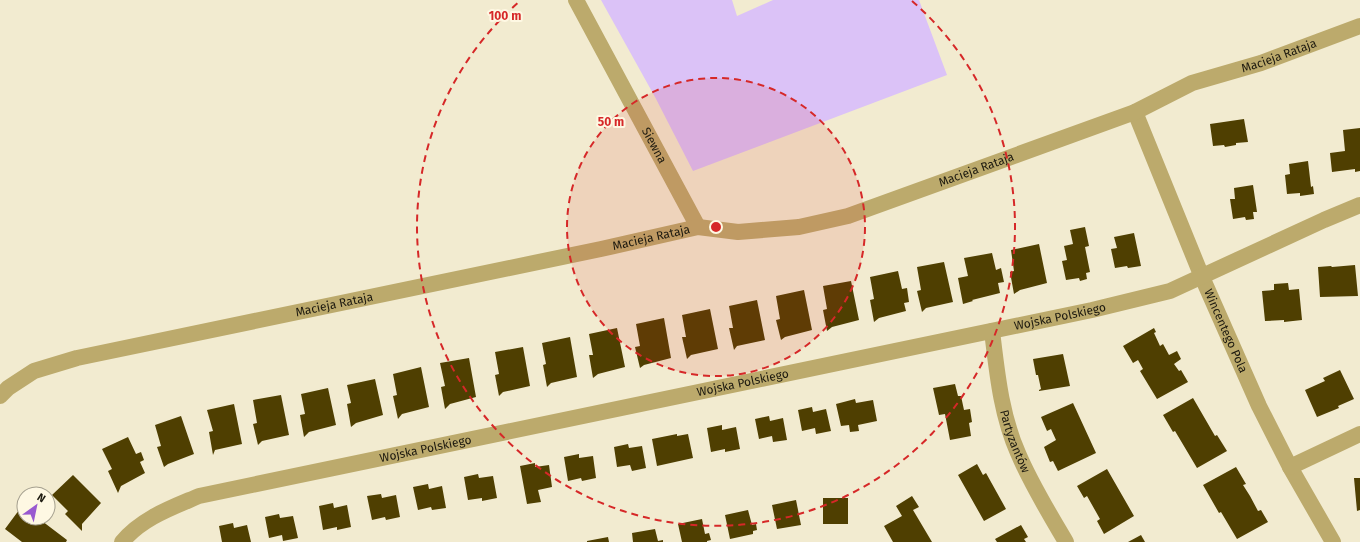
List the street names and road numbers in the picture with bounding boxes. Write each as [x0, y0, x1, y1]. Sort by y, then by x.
street label: Macieja Rataja [1240, 36, 1318, 75]
street label: Siewna [639, 125, 669, 166]
street label: Macieja Rataja [937, 150, 1016, 190]
street label: Macieja Rataja [611, 222, 691, 253]
street label: Wincentego Pola [1201, 287, 1250, 375]
street label: Macieja Rataja [294, 290, 374, 319]
street label: Wojska Polskiego [1013, 300, 1107, 333]
street label: Wojska Polskiego [696, 366, 790, 399]
street label: Partyzantów [997, 408, 1033, 475]
street label: Wojska Polskiego [378, 432, 473, 465]

